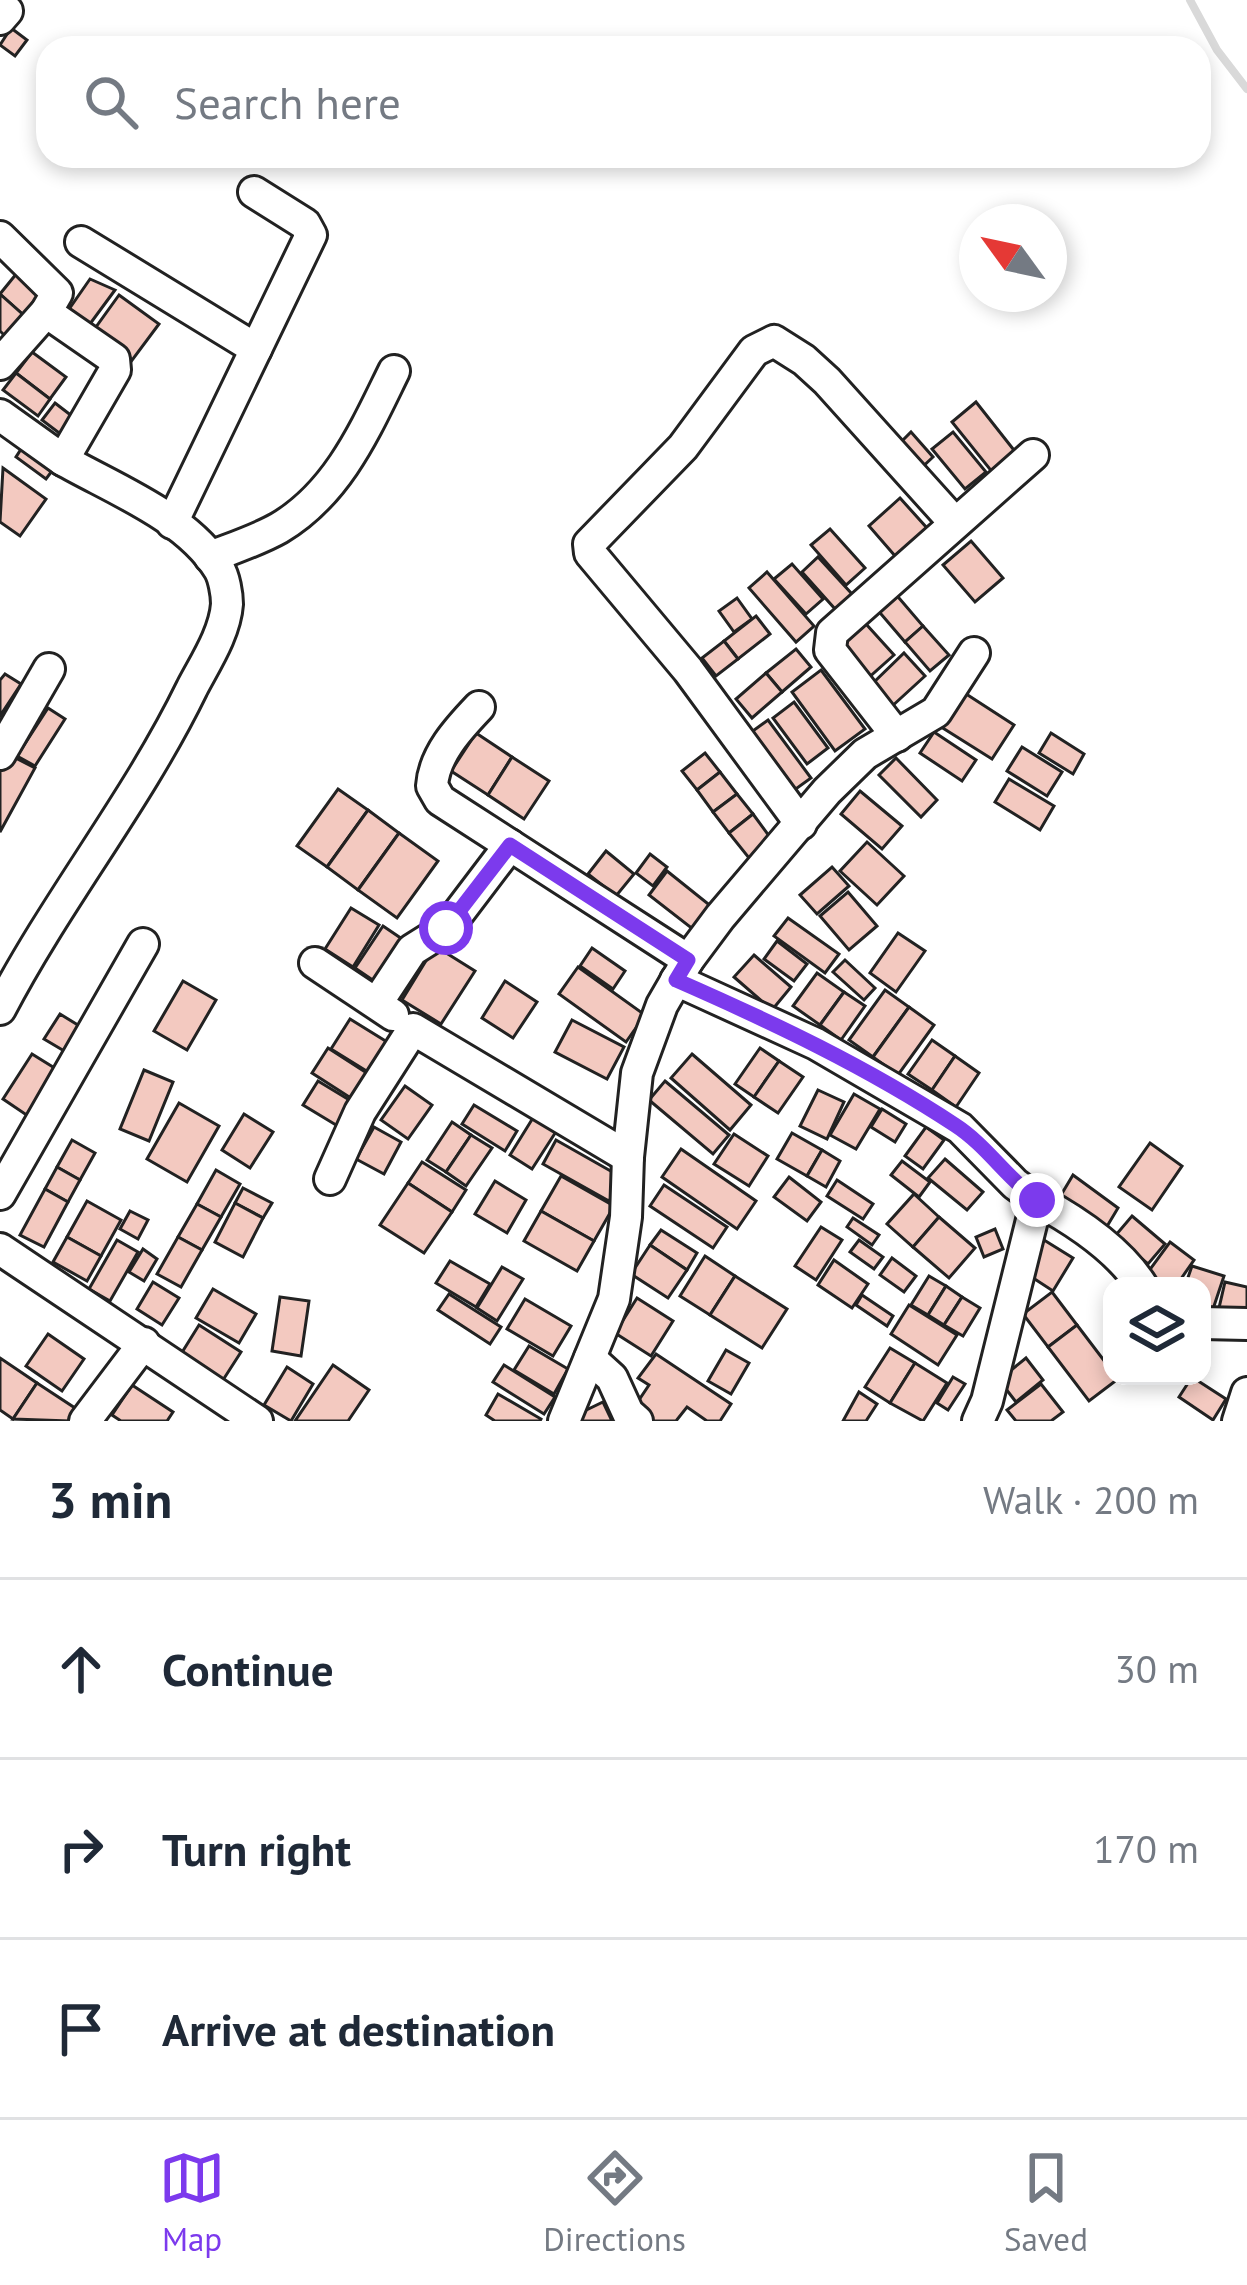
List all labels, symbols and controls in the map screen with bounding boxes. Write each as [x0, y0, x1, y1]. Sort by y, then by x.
search box [36, 36, 1211, 168]
icon: search [78, 69, 144, 135]
text: Search here [174, 73, 401, 131]
north arrow [959, 204, 1067, 312]
route start [419, 901, 473, 955]
route end [1010, 1173, 1064, 1227]
map controls [1103, 1277, 1211, 1385]
button: layers [1103, 1277, 1211, 1385]
text: 3 min [48, 1466, 172, 1532]
text: Walk · 200 m [983, 1474, 1199, 1525]
icon: ahead [48, 1636, 114, 1702]
text: Continue [162, 1640, 334, 1698]
text: 30 m [1114, 1643, 1199, 1694]
icon: right [48, 1816, 114, 1882]
text: Turn right [162, 1820, 351, 1878]
text: 170 m [1093, 1823, 1199, 1874]
icon: arrive [48, 1996, 114, 2062]
text: Arrive at destination [162, 2000, 555, 2058]
tab: Map [159, 2145, 225, 2260]
tab: Directions [543, 2145, 686, 2260]
tab: Saved [1004, 2145, 1088, 2260]

